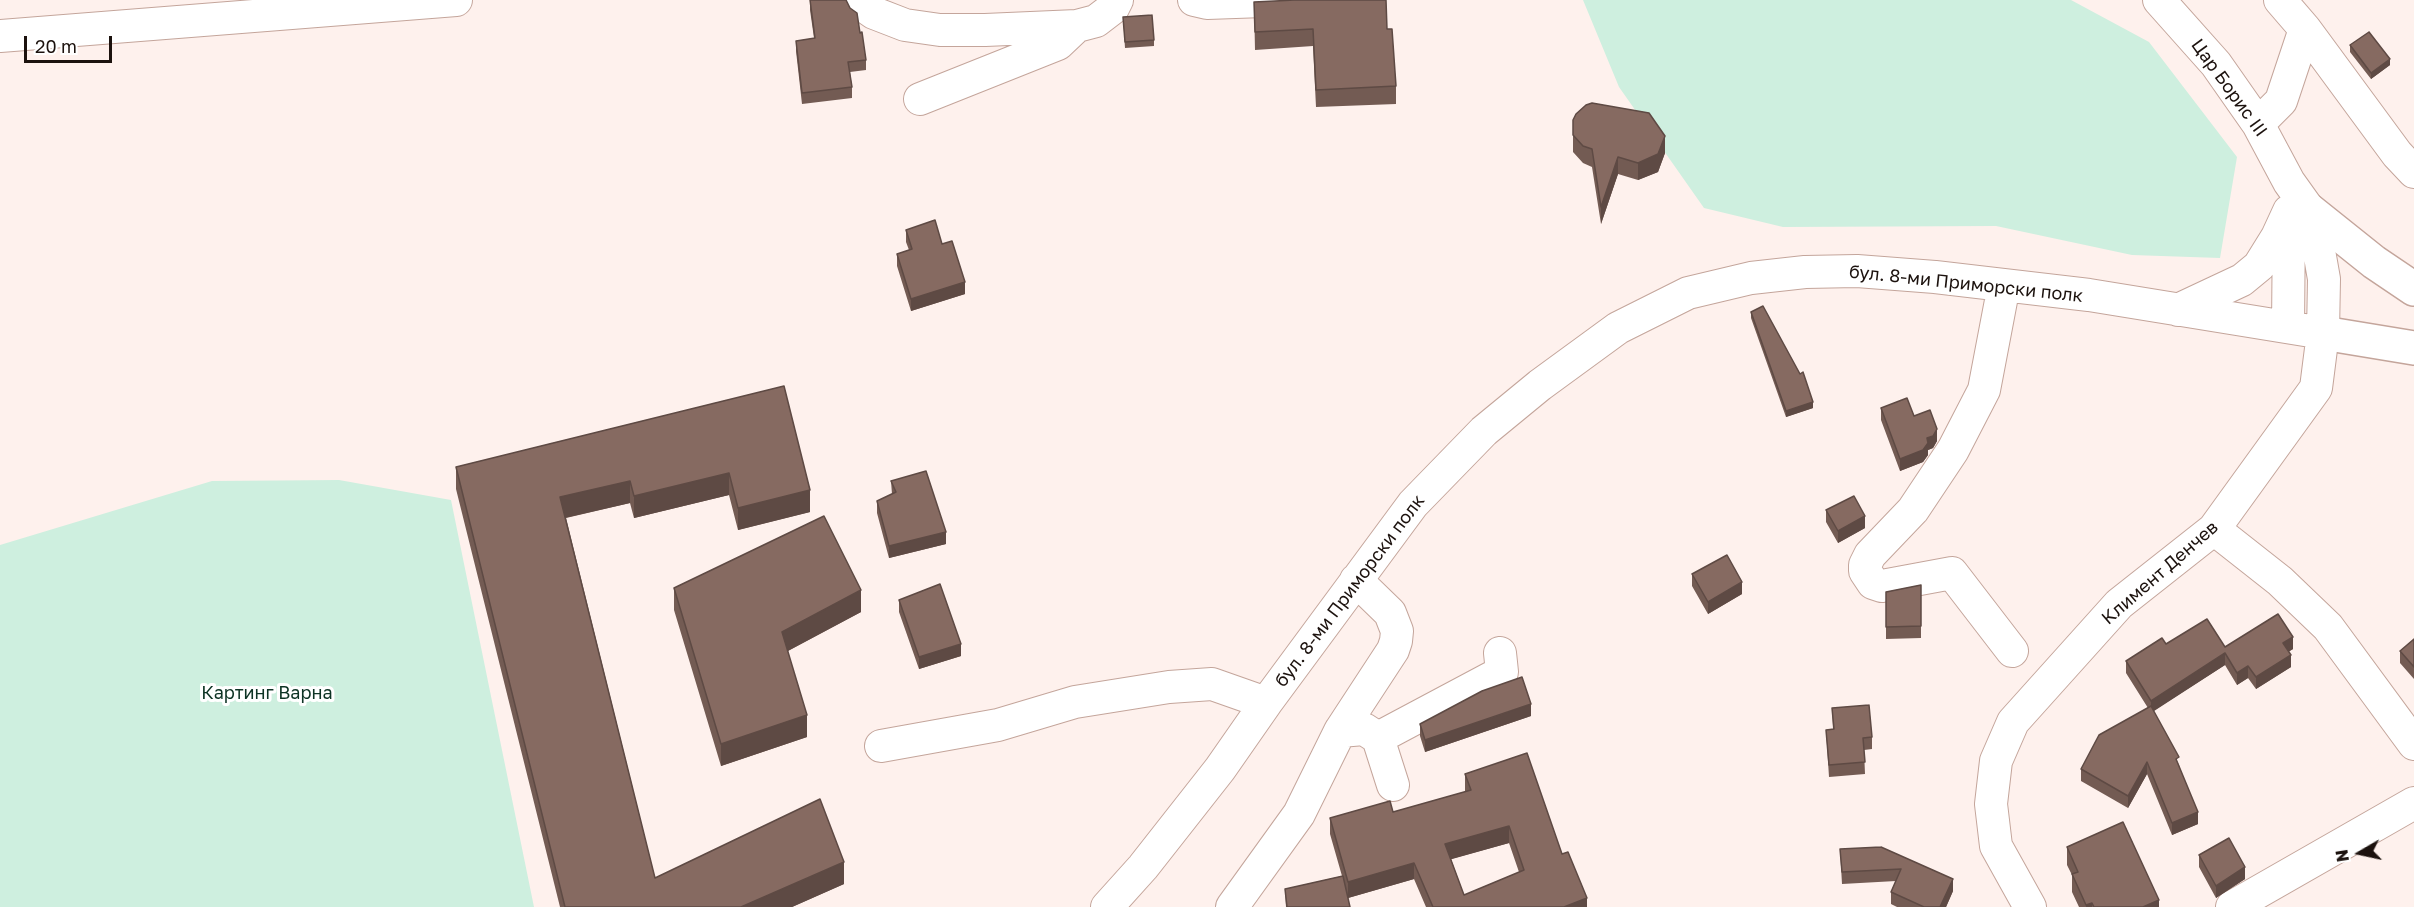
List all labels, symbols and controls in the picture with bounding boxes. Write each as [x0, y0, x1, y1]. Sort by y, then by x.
scale bar [27, 24, 116, 62]
text: 20 m [35, 35, 77, 57]
street label: Цар Борис III [2186, 35, 2272, 141]
street label: бул. 8-ми Приморски полк [1848, 261, 2084, 307]
street label: бул. 8-ми Приморски полк [1271, 491, 1429, 691]
street label: Климент Денчев [2097, 517, 2223, 629]
park label: Картинг Варна [201, 682, 333, 704]
north arrow [2330, 823, 2390, 883]
text: N [2331, 848, 2353, 863]

